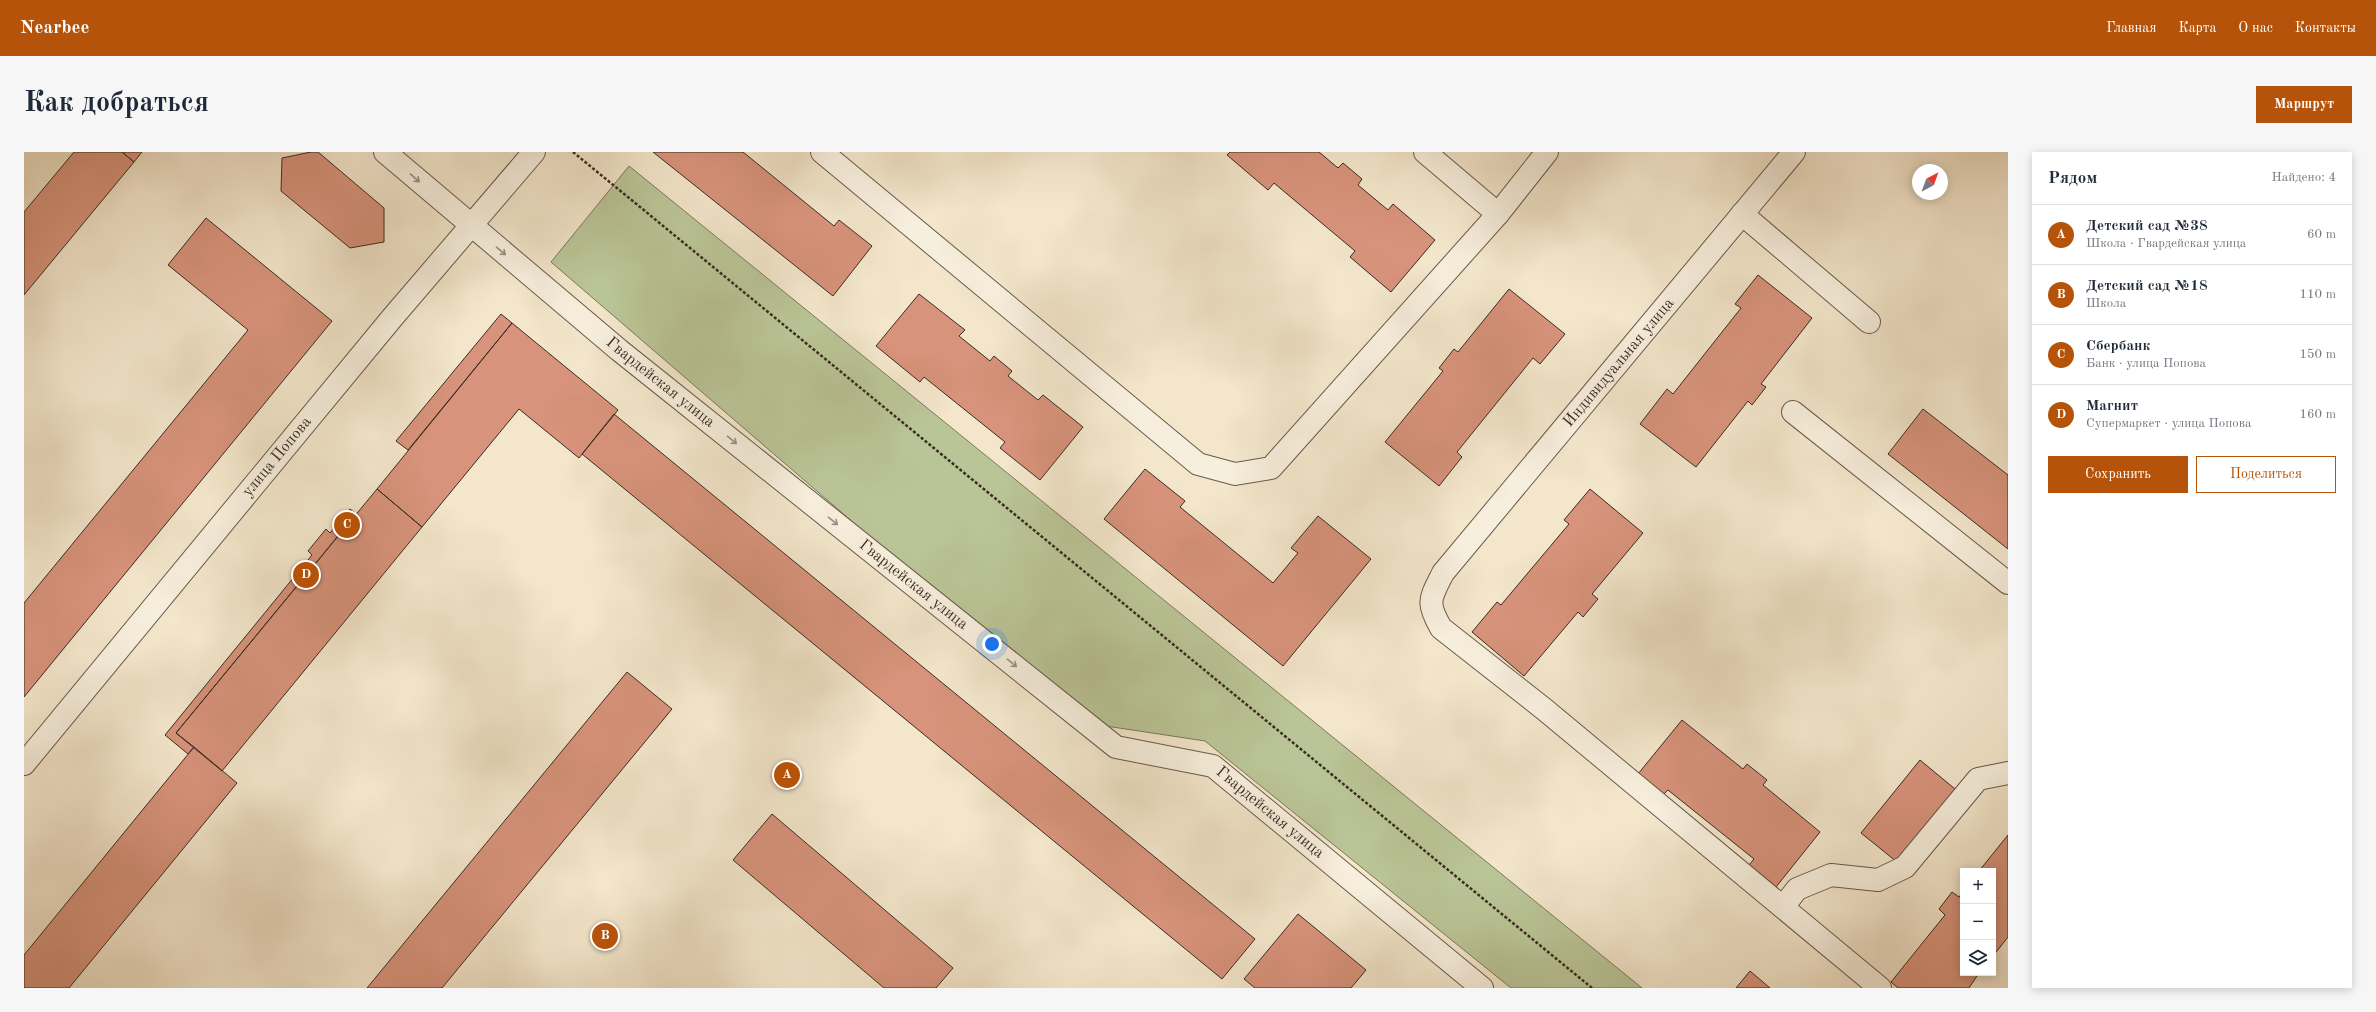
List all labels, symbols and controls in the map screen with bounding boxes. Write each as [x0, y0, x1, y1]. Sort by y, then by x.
text: Nearbee [20, 19, 89, 38]
text: Главная [2106, 21, 2156, 35]
text: Карта [2178, 21, 2216, 35]
text: О нас [2238, 21, 2273, 35]
text: Контакты [2295, 21, 2356, 35]
button: Маршрут [2256, 86, 2352, 123]
text: Как добраться [24, 90, 209, 118]
north arrow [1912, 164, 1948, 200]
text: Рядом [2048, 170, 2097, 187]
text: Найдено: 4 [2272, 171, 2336, 184]
one-way arrow [409, 173, 420, 182]
text: Детский сад №38 [2086, 219, 2208, 234]
text: A [2056, 228, 2066, 241]
text: 60 m [2307, 228, 2336, 241]
text: Школа · Гвардейская улица [2086, 237, 2246, 250]
one-way arrow [496, 247, 506, 256]
text: Детский сад №18 [2086, 279, 2208, 294]
text: B [2056, 288, 2066, 301]
text: 110 m [2299, 288, 2336, 301]
street label: Индивидуальная улица [1561, 295, 1677, 430]
text: Школа [2086, 297, 2126, 310]
street label: Гвардейская улица [603, 334, 718, 431]
text: Сбербанк [2086, 339, 2150, 354]
text: C [2057, 348, 2065, 361]
text: 150 m [2299, 348, 2336, 361]
text: Банк · улица Попова [2086, 357, 2206, 370]
text: Магнит [2086, 399, 2138, 414]
text: D [2056, 408, 2066, 421]
text: 160 m [2299, 408, 2336, 421]
street label: улица Попова [240, 414, 315, 500]
text: Супермаркет · улица Попова [2086, 417, 2251, 430]
one-way arrow [726, 436, 737, 444]
button: Сохранить [2048, 456, 2188, 493]
button: Поделиться [2196, 456, 2336, 493]
pin: C [334, 510, 360, 540]
one-way arrow [828, 517, 839, 525]
street label: Гвардейская улица [856, 537, 971, 633]
pin: D [293, 560, 319, 590]
your location [982, 634, 1002, 654]
one-way arrow [1006, 659, 1017, 668]
pin: A [774, 760, 800, 790]
street label: Гвардейская улица [1213, 764, 1327, 862]
map controls [1960, 868, 1996, 976]
button: + [1960, 868, 1996, 904]
button: − [1960, 904, 1996, 940]
pin: B [592, 921, 618, 951]
button: layers [1960, 940, 1996, 976]

